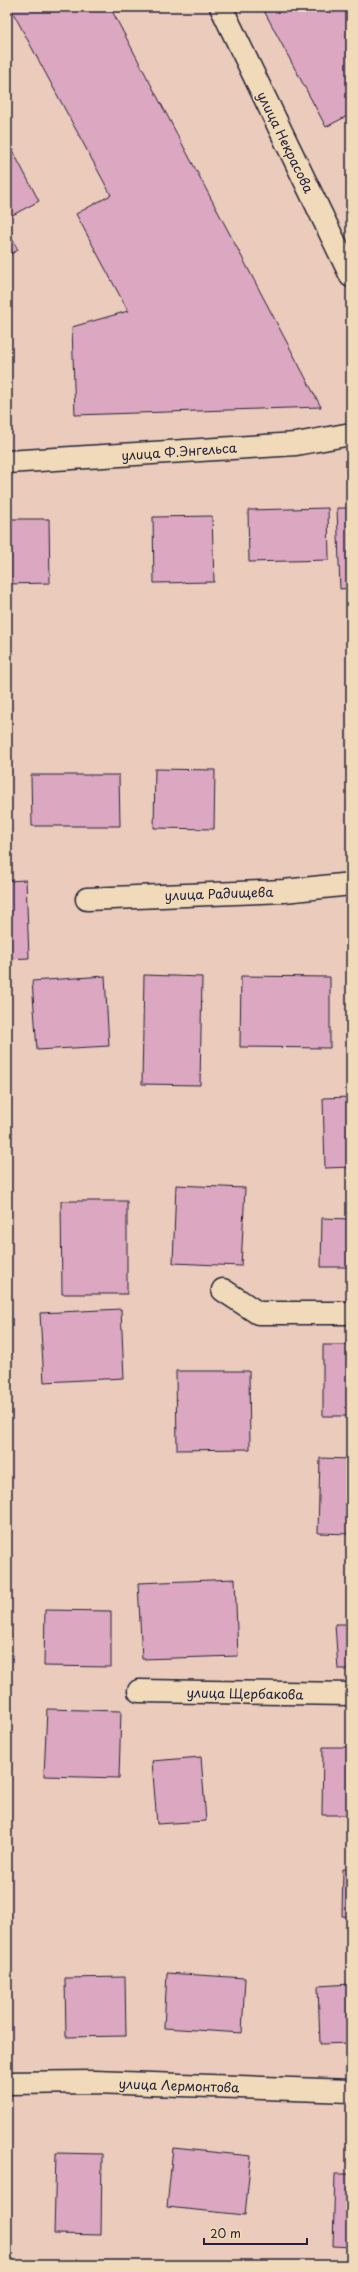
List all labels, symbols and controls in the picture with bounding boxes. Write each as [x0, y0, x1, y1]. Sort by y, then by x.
street label: улица Некрасова [253, 88, 319, 197]
street label: улица Ф.Энгельса [121, 437, 238, 465]
street label: улица Радищева [164, 882, 275, 904]
street label: улица Щербакова [186, 1682, 305, 1704]
street label: улица Лермонтова [118, 2073, 241, 2097]
scale bar [204, 2220, 307, 2246]
text: 20 m [210, 2224, 241, 2242]

